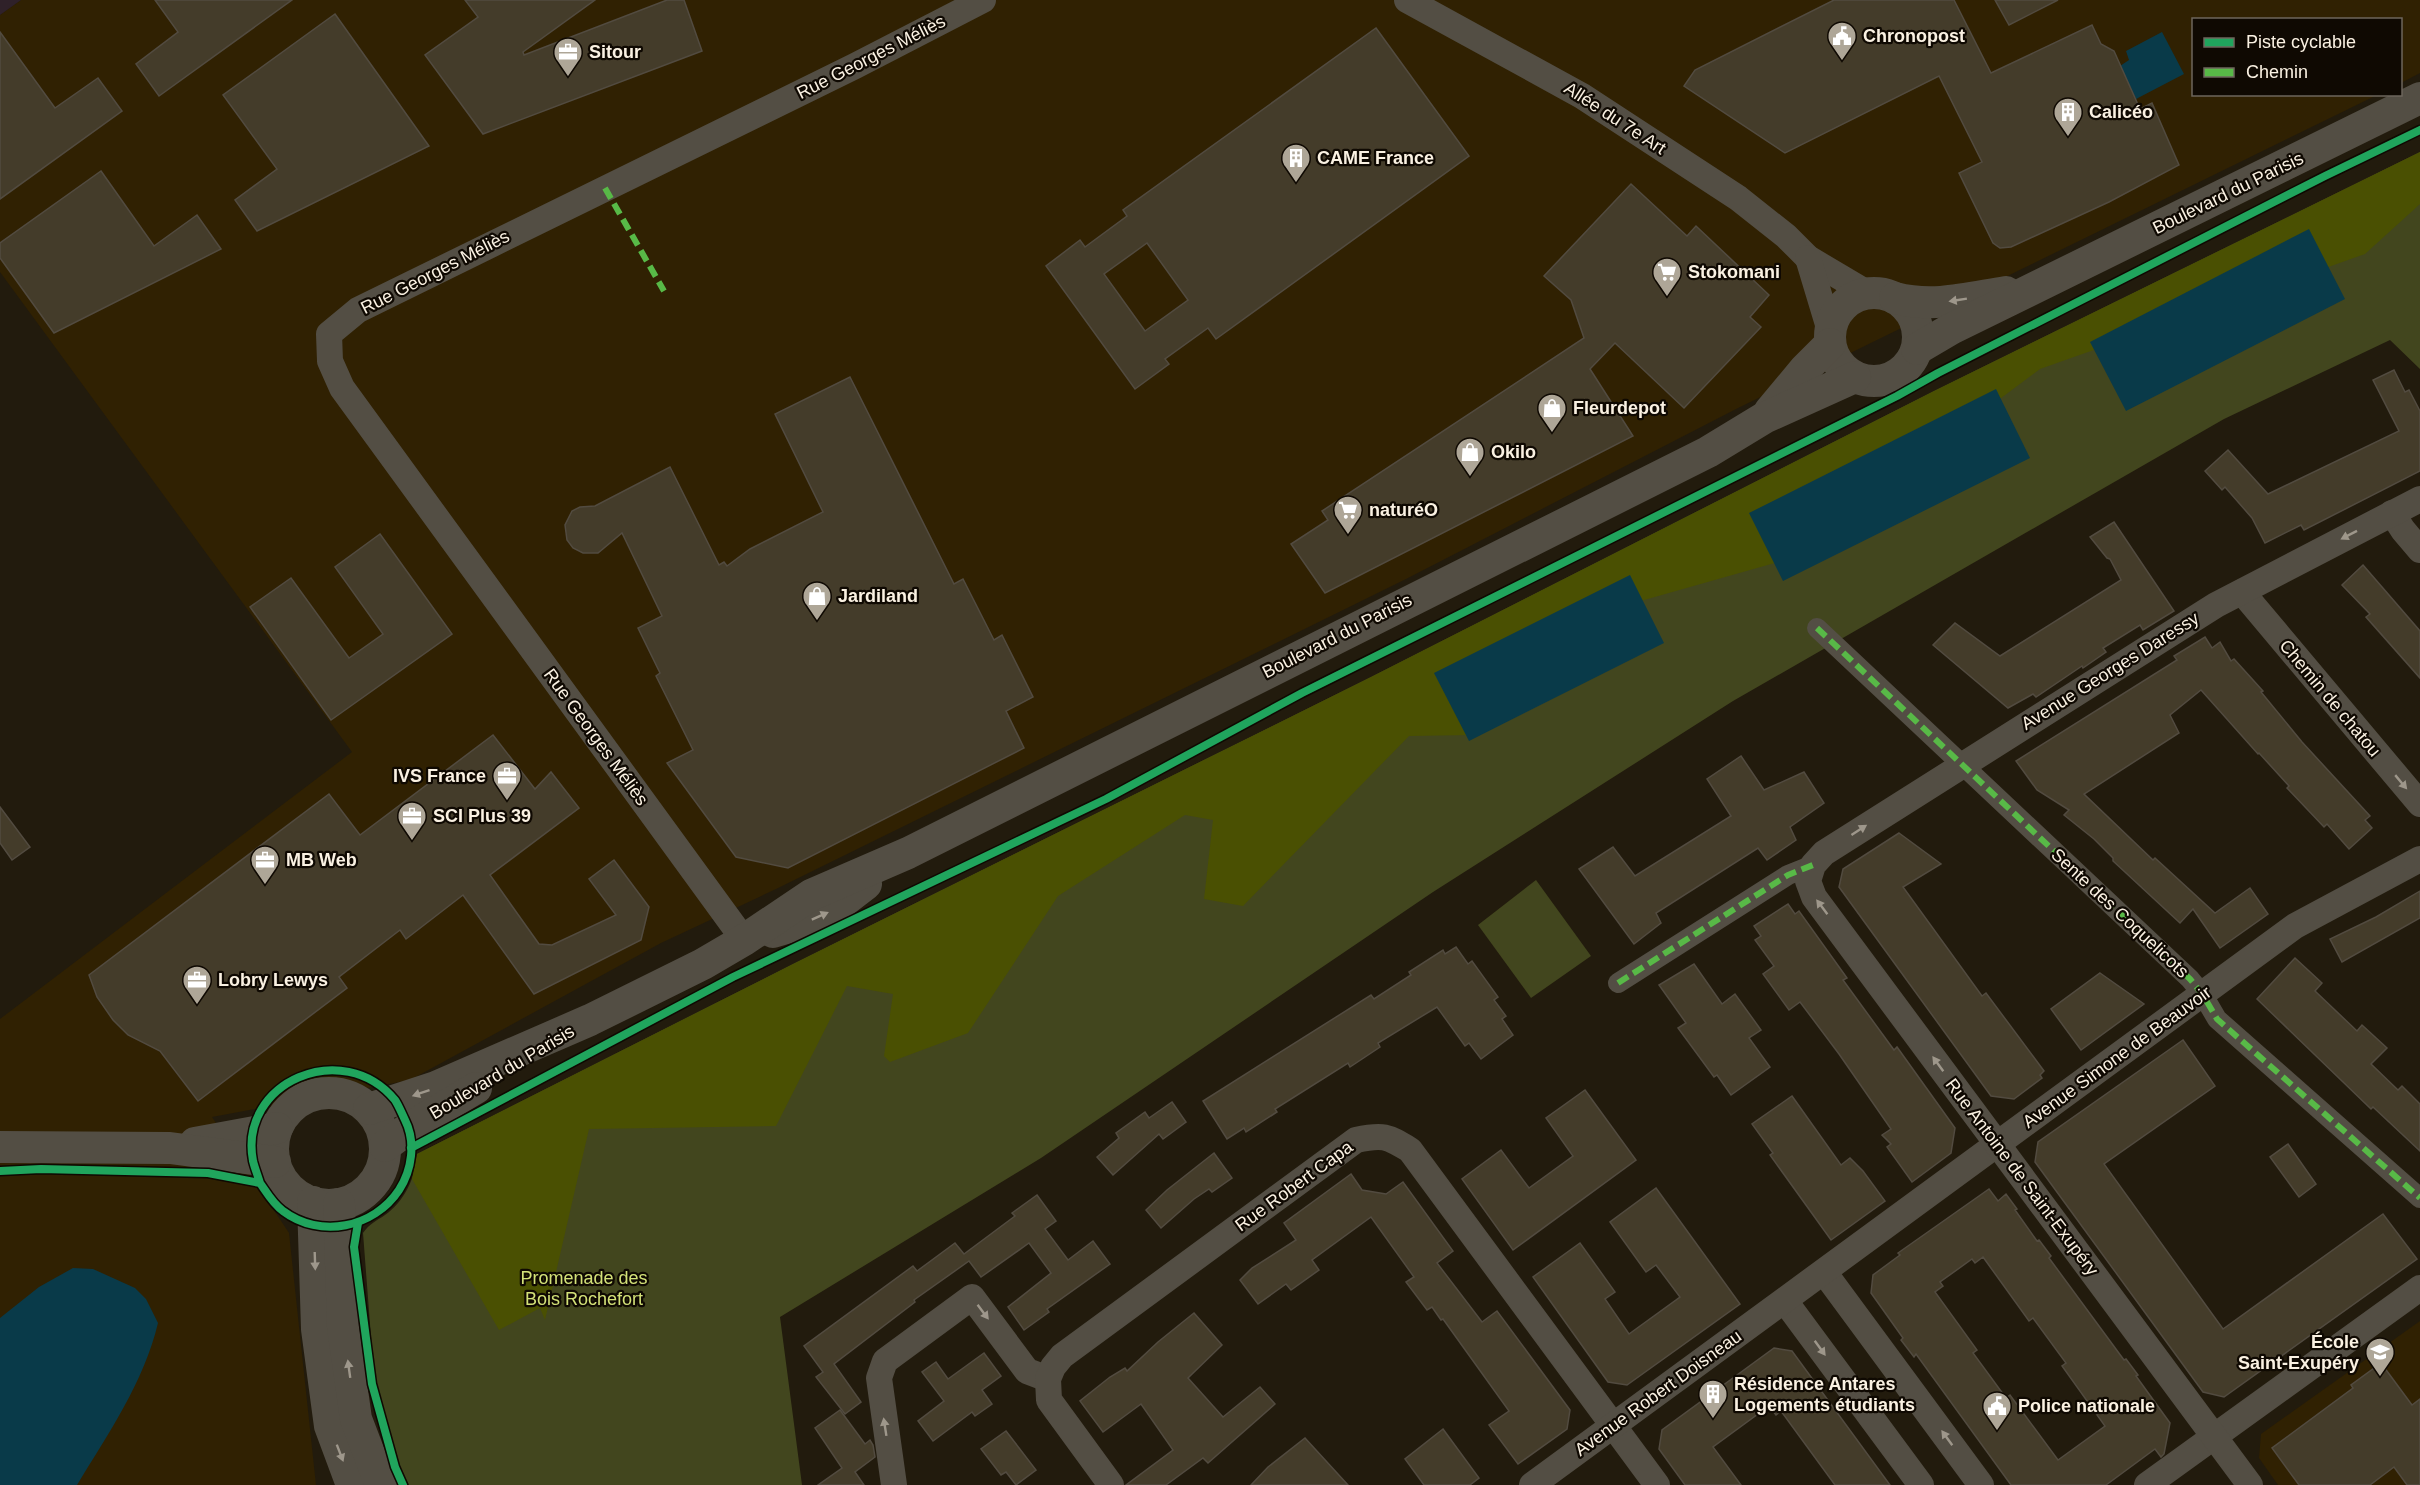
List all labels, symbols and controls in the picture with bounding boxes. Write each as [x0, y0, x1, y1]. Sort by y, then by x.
street label: Rue Georges Méliès [793, 11, 949, 103]
legend [2192, 18, 2402, 96]
public building icon: Chronopost [1826, 20, 1858, 62]
place label: Chronopost [1863, 26, 1965, 46]
text: Piste cyclable [2246, 32, 2356, 52]
office icon: Sitour [552, 36, 584, 78]
place label: Sitour [589, 42, 641, 62]
text: Chemin [2246, 62, 2308, 82]
street label: Allée du 7e Art [1560, 78, 1670, 158]
building icon: Calicéo [2052, 96, 2084, 138]
place label: Calicéo [2089, 102, 2153, 122]
building icon: CAME France [1280, 142, 1312, 184]
place label: CAME France [1317, 148, 1434, 168]
street label: Boulevard du Parisis [2149, 148, 2307, 238]
street label: Rue Georges Méliès [357, 226, 513, 318]
supermarket icon: Stokomani [1651, 256, 1683, 298]
place label: Stokomani [1688, 262, 1780, 282]
one-way arrow [1948, 295, 1967, 304]
shop icon: Fleurdepot [1536, 392, 1568, 434]
place label: Fleurdepot [1573, 398, 1666, 418]
shop icon: Okilo [1454, 436, 1486, 478]
place label: Okilo [1491, 442, 1536, 462]
supermarket icon: naturéO [1332, 494, 1364, 536]
place label: naturéO [1369, 500, 1438, 520]
one-way arrow [2341, 530, 2358, 540]
shop icon: Jardiland [801, 580, 833, 622]
place label: Jardiland [838, 586, 918, 606]
street label: Boulevard du Parisis [1259, 590, 1415, 682]
street label: Avenue Georges Daressy [2017, 608, 2203, 734]
street label: Chemin de chatou [2275, 636, 2385, 760]
street label: Rue Georges Méliès [540, 665, 652, 809]
office icon: IVS France [491, 760, 523, 802]
place label: IVS France [393, 766, 486, 786]
one-way arrow [2394, 774, 2407, 789]
office icon: SCI Plus 39 [396, 800, 428, 842]
place label: SCI Plus 39 [433, 806, 531, 826]
one-way arrow [1851, 825, 1867, 836]
office icon: MB Web [249, 844, 281, 886]
street label: Sente des Coquelicots [2047, 844, 2193, 982]
place label: MB Web [286, 850, 357, 870]
one-way arrow [1816, 899, 1828, 915]
one-way arrow [811, 911, 829, 921]
office icon: Lobry Lewys [181, 964, 213, 1006]
place label: Lobry Lewys [218, 970, 328, 990]
street label: Avenue Simone de Beauvoir [2019, 982, 2215, 1132]
street label: Boulevard du Parisis [426, 1021, 578, 1123]
one-way arrow [1932, 1057, 1944, 1073]
street label: Rue Antoine de Saint-Exupéry [1941, 1075, 2103, 1279]
one-way arrow [412, 1088, 430, 1098]
street label: Rue Robert Capa [1231, 1136, 1357, 1235]
one-way arrow [310, 1251, 319, 1270]
park label: Promenade des Bois Rochefort [520, 1268, 648, 1309]
one-way arrow [977, 1304, 989, 1320]
street label: Avenue Robert Doisneau [1571, 1326, 1745, 1460]
place label: École Saint-Exupéry [2238, 1331, 2359, 1373]
school or university icon: École Saint-Exupéry [2364, 1336, 2396, 1378]
one-way arrow [1813, 1340, 1825, 1355]
one-way arrow [345, 1359, 354, 1378]
place label: Résidence Antares Logements étudiants [1734, 1374, 1915, 1415]
building icon: Résidence Antares Logements étudiants [1697, 1378, 1729, 1420]
public building icon: Police nationale [1981, 1390, 2013, 1432]
place label: Police nationale [2018, 1396, 2155, 1416]
one-way arrow [880, 1418, 889, 1437]
one-way arrow [1940, 1430, 1953, 1446]
one-way arrow [336, 1444, 345, 1462]

